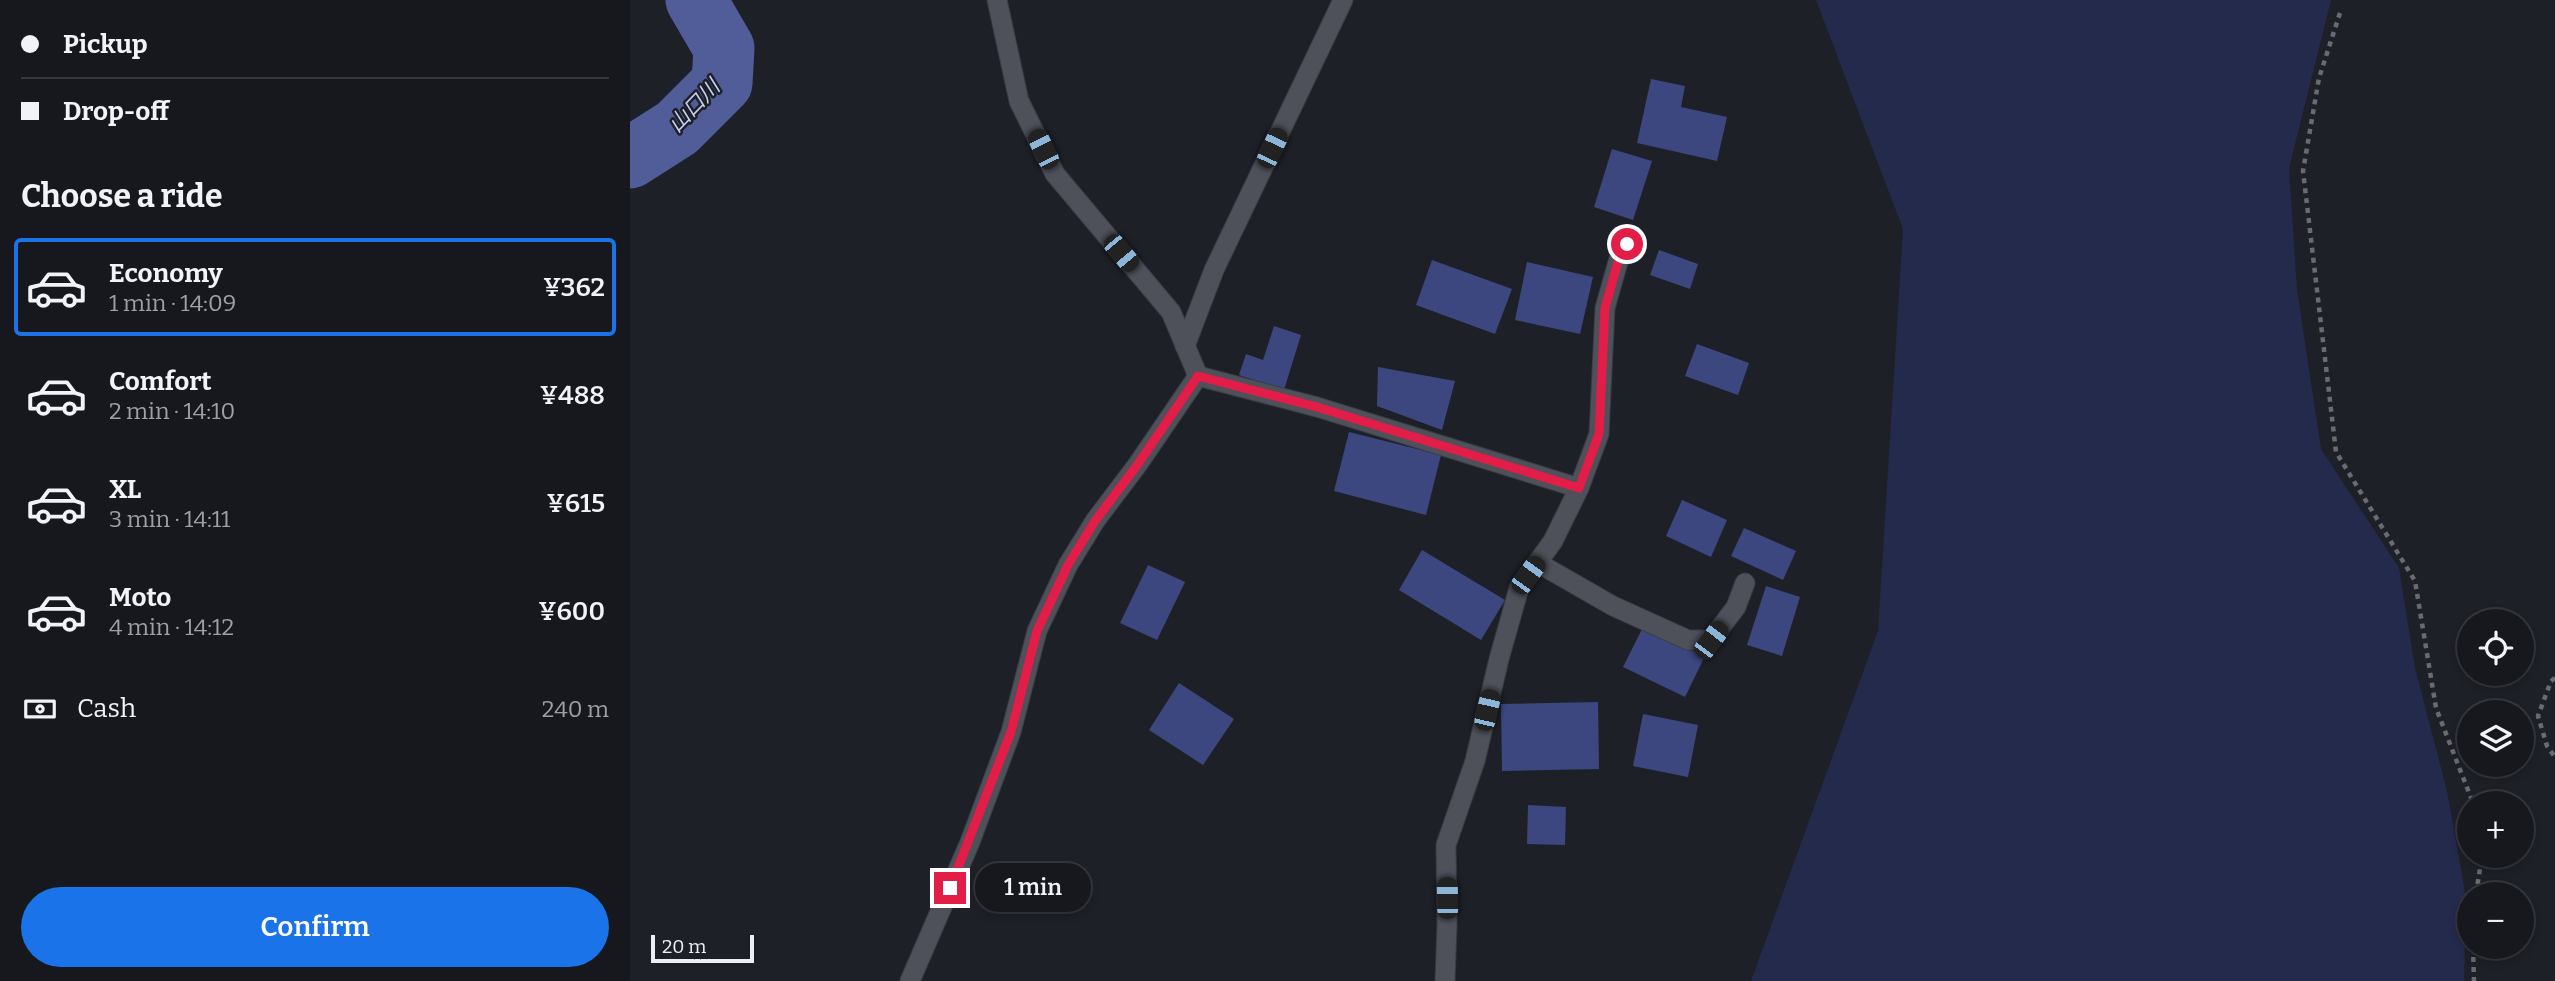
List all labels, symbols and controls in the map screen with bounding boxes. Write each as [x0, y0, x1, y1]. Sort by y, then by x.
text: Pickup [63, 29, 148, 60]
water label: 山口川 [663, 73, 727, 138]
text: Drop-off [63, 96, 169, 127]
car [1254, 125, 1291, 171]
car [1025, 126, 1062, 172]
text: Choose a ride [21, 177, 222, 215]
route start [1611, 228, 1643, 260]
car [1100, 230, 1143, 276]
icon: car [25, 256, 88, 319]
text: Economy [109, 258, 223, 289]
text: ¥362 [543, 272, 605, 303]
text: 1 min · 14:09 [109, 289, 236, 317]
icon: car [25, 364, 88, 427]
text: Comfort [109, 366, 212, 397]
text: ¥488 [540, 380, 605, 411]
text: 2 min · 14:10 [109, 397, 235, 425]
icon: car [25, 472, 88, 535]
text: XL [109, 474, 141, 505]
text: ¥615 [547, 488, 605, 519]
text: 3 min · 14:11 [109, 505, 230, 533]
car [1508, 552, 1549, 598]
icon: car [25, 580, 88, 643]
text: Moto [109, 582, 171, 613]
text: ¥600 [538, 596, 605, 627]
map controls [2457, 609, 2534, 959]
button: locate [2457, 609, 2534, 686]
text: 4 min · 14:12 [109, 613, 234, 641]
car [1690, 617, 1733, 663]
car [1473, 687, 1502, 733]
icon: cash [21, 690, 59, 728]
text: Cash [77, 693, 136, 724]
text: 240 m [542, 695, 609, 723]
button: layers [2457, 700, 2534, 777]
button: + [2457, 791, 2534, 868]
callout: 1 min [974, 864, 1090, 912]
route end [934, 872, 966, 904]
text: 1 min [1004, 873, 1062, 901]
car [1437, 877, 1458, 919]
button: − [2457, 882, 2534, 959]
button: Confirm [21, 887, 609, 967]
scale bar [651, 932, 754, 964]
text: 20 m [662, 935, 706, 958]

